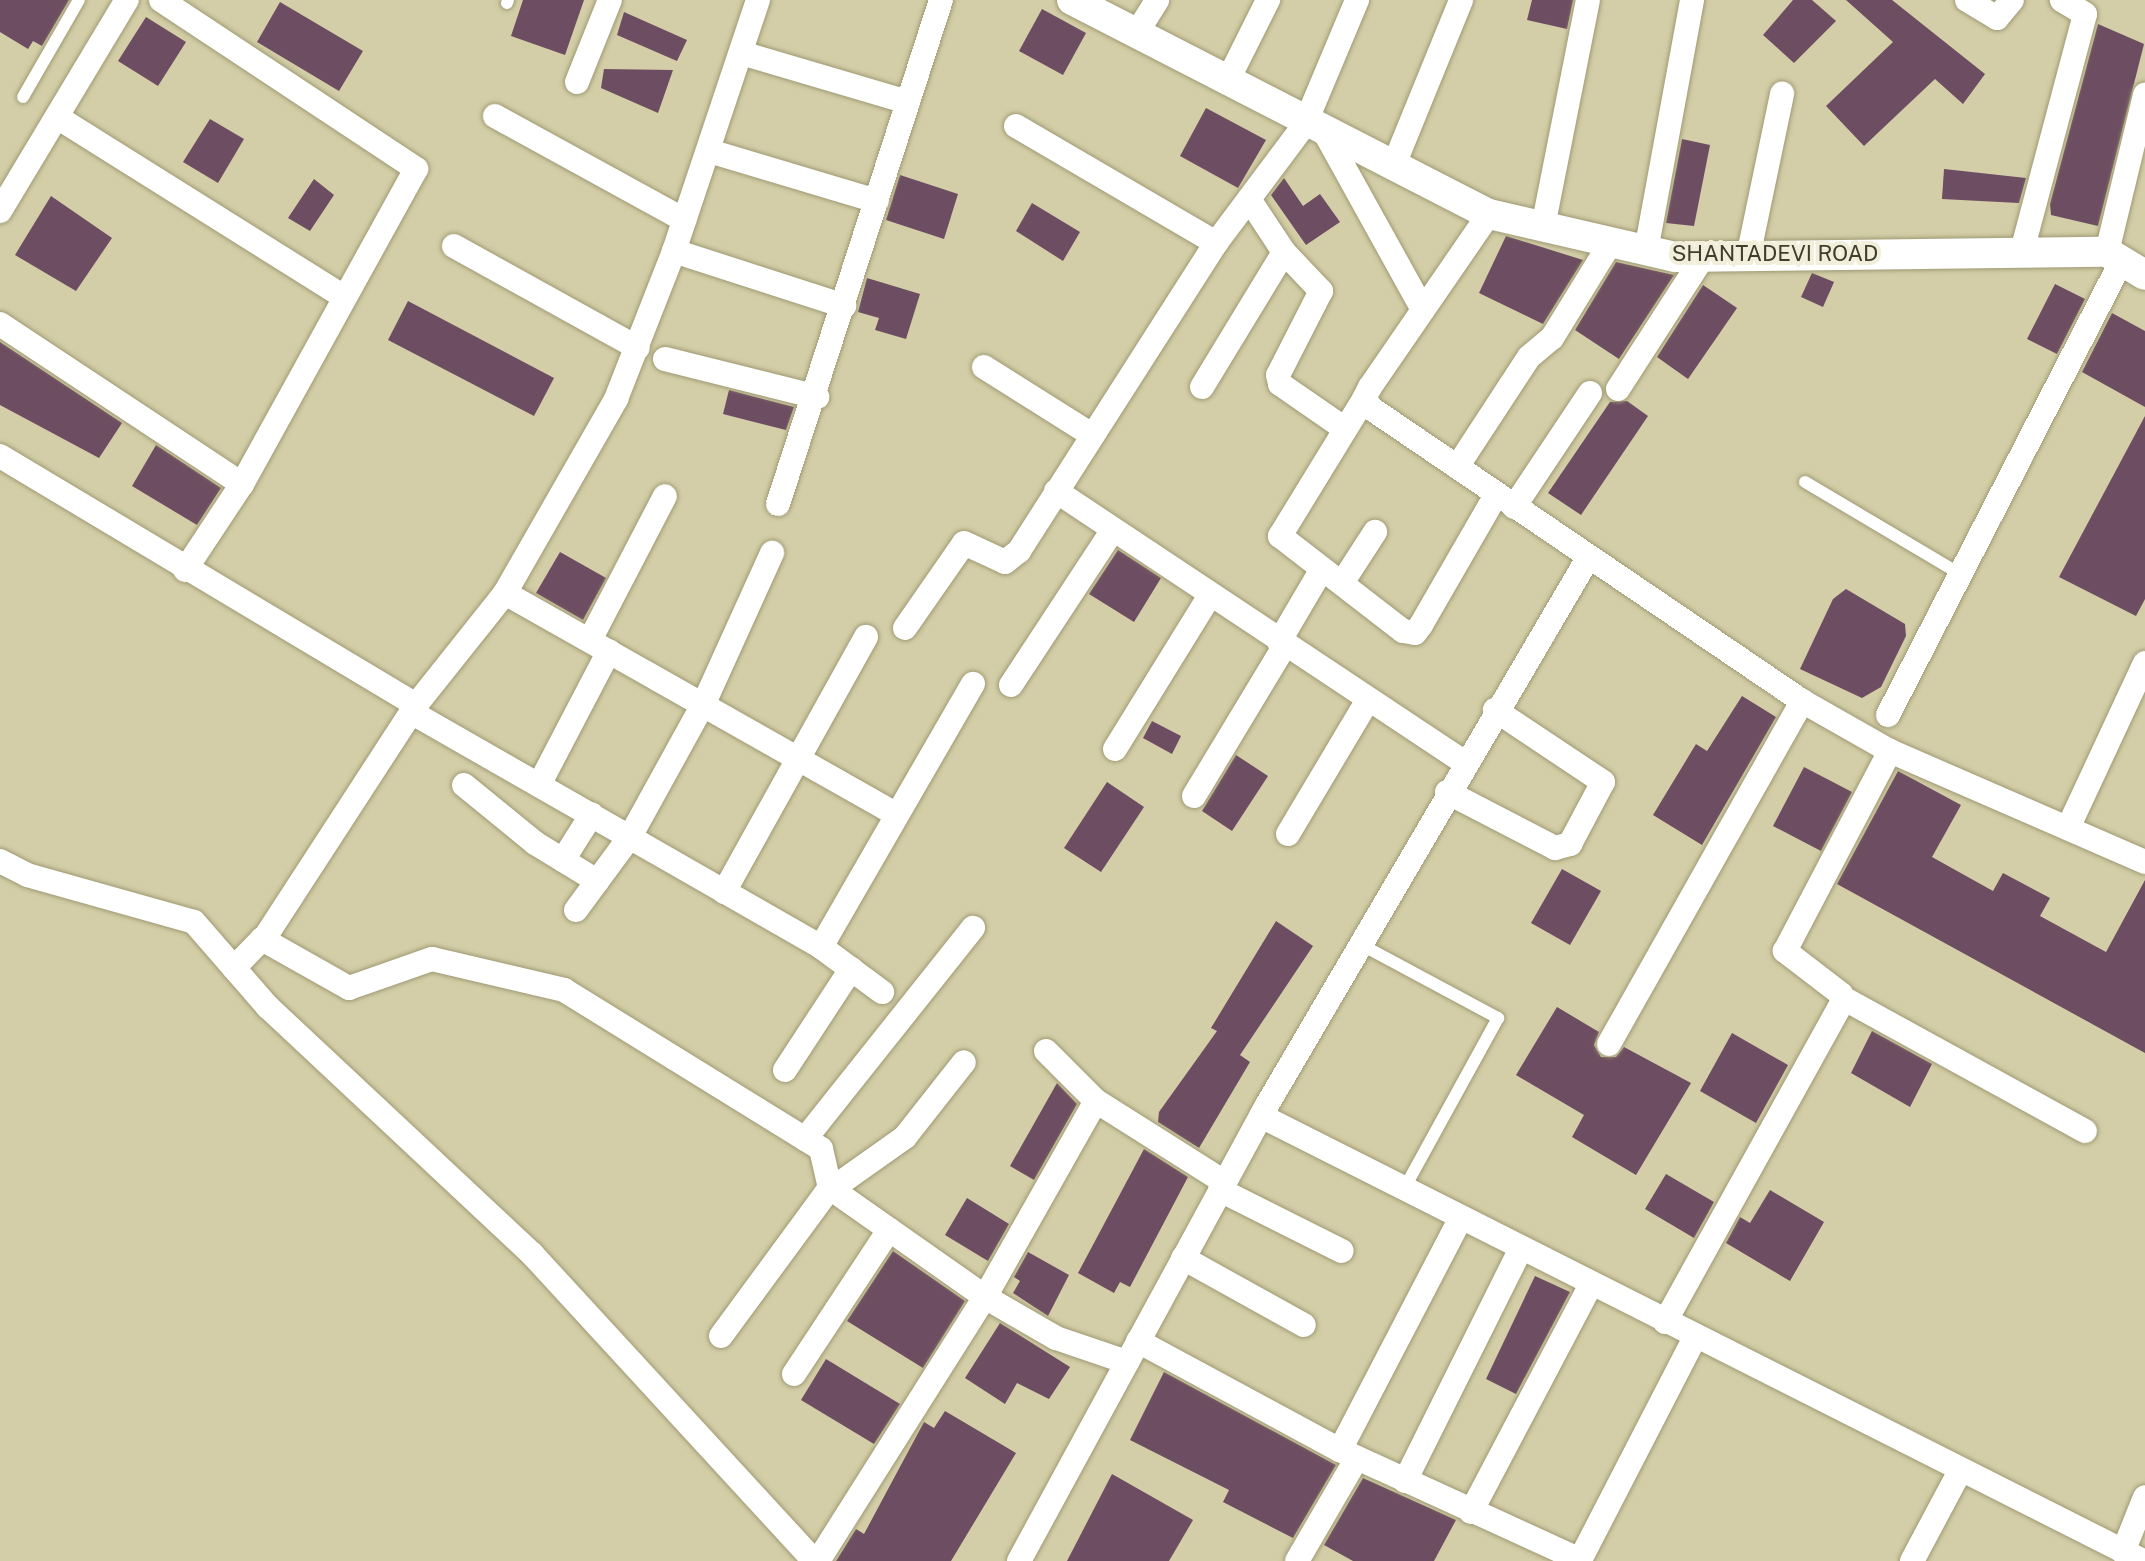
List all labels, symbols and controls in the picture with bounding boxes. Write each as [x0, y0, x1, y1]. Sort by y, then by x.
street label: SHANTADEVI ROAD [1672, 241, 1878, 267]

